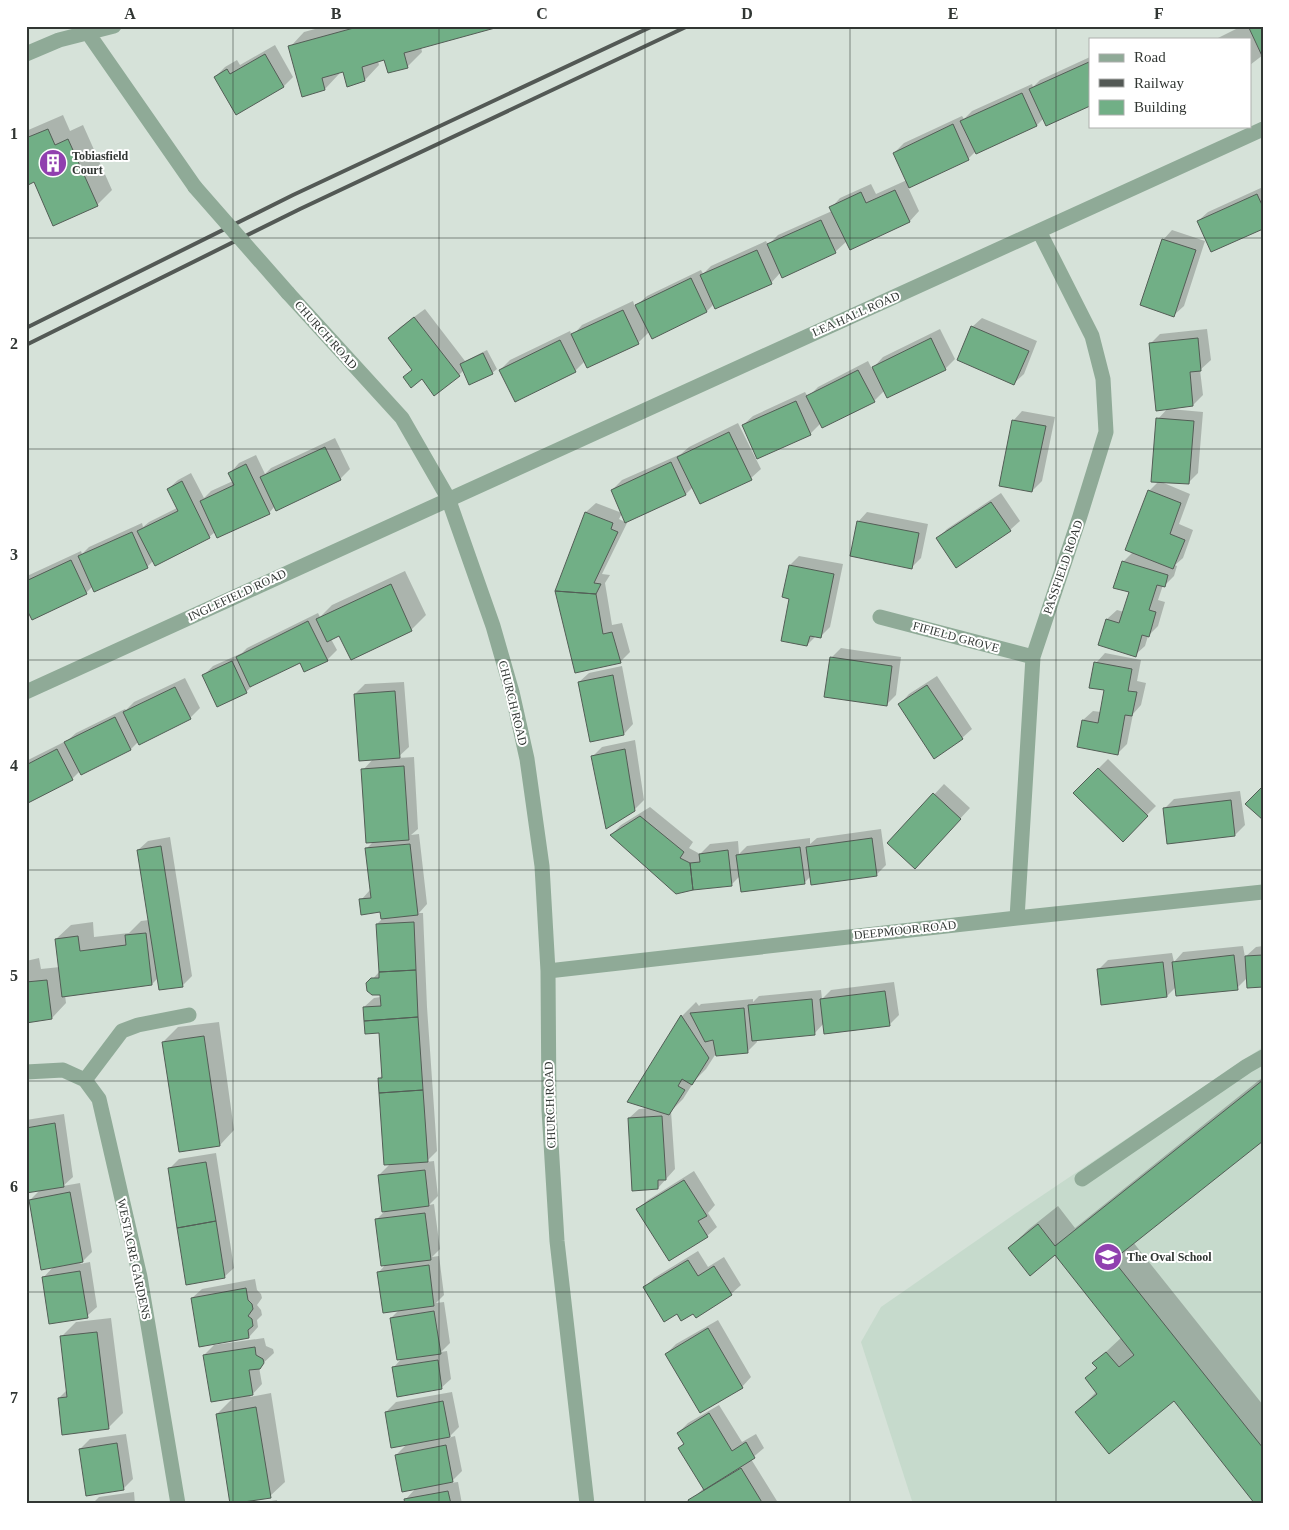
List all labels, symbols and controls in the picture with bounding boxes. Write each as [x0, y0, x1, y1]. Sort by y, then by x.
text: A [124, 5, 136, 22]
text: B [331, 5, 342, 22]
text: C [536, 5, 548, 22]
text: D [741, 5, 753, 22]
text: E [948, 5, 958, 22]
text: F [1154, 5, 1164, 22]
legend [1089, 38, 1252, 128]
text: Road [1134, 49, 1166, 65]
text: Railway [1134, 75, 1184, 91]
text: Building [1134, 99, 1187, 115]
text: 1 [10, 125, 18, 142]
building icon: Tobiasfield Court [38, 148, 68, 178]
place label: Tobiasfield Court [72, 149, 129, 177]
street label: LEA HALL ROAD [810, 288, 902, 340]
street label: CHURCH ROAD [292, 298, 361, 372]
text: 2 [10, 335, 18, 352]
street label: PASSFIELD ROAD [1040, 518, 1086, 616]
text: 3 [10, 546, 18, 563]
street label: INGLEFIELD ROAD [186, 566, 289, 624]
street label: FIFIELD GROVE [911, 619, 1001, 655]
street label: CHURCH ROAD [496, 659, 530, 747]
text: 4 [10, 757, 18, 774]
street label: DEEPMOOR ROAD [853, 918, 957, 942]
text: 5 [10, 967, 18, 984]
street label: CHURCH ROAD [541, 1061, 559, 1149]
text: 6 [10, 1178, 18, 1195]
street label: WESTACRE GARDENS [114, 1197, 154, 1321]
school or university icon: The Oval School [1093, 1242, 1123, 1272]
place label: The Oval School [1127, 1250, 1212, 1264]
text: 7 [10, 1389, 18, 1406]

